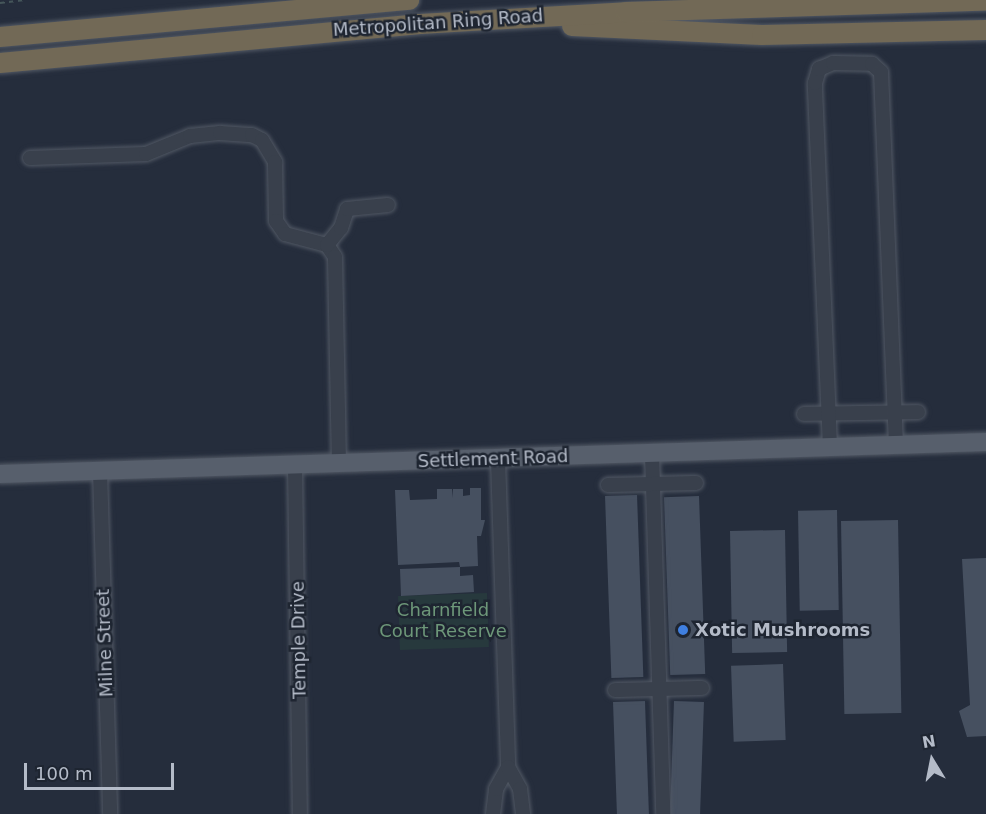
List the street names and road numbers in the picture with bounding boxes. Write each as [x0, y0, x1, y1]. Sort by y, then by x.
street label: Metropolitan Ring Road [332, 5, 544, 41]
street label: Settlement Road [417, 446, 569, 472]
street label: Temple Drive [287, 581, 311, 699]
street label: Milne Street [92, 588, 118, 698]

